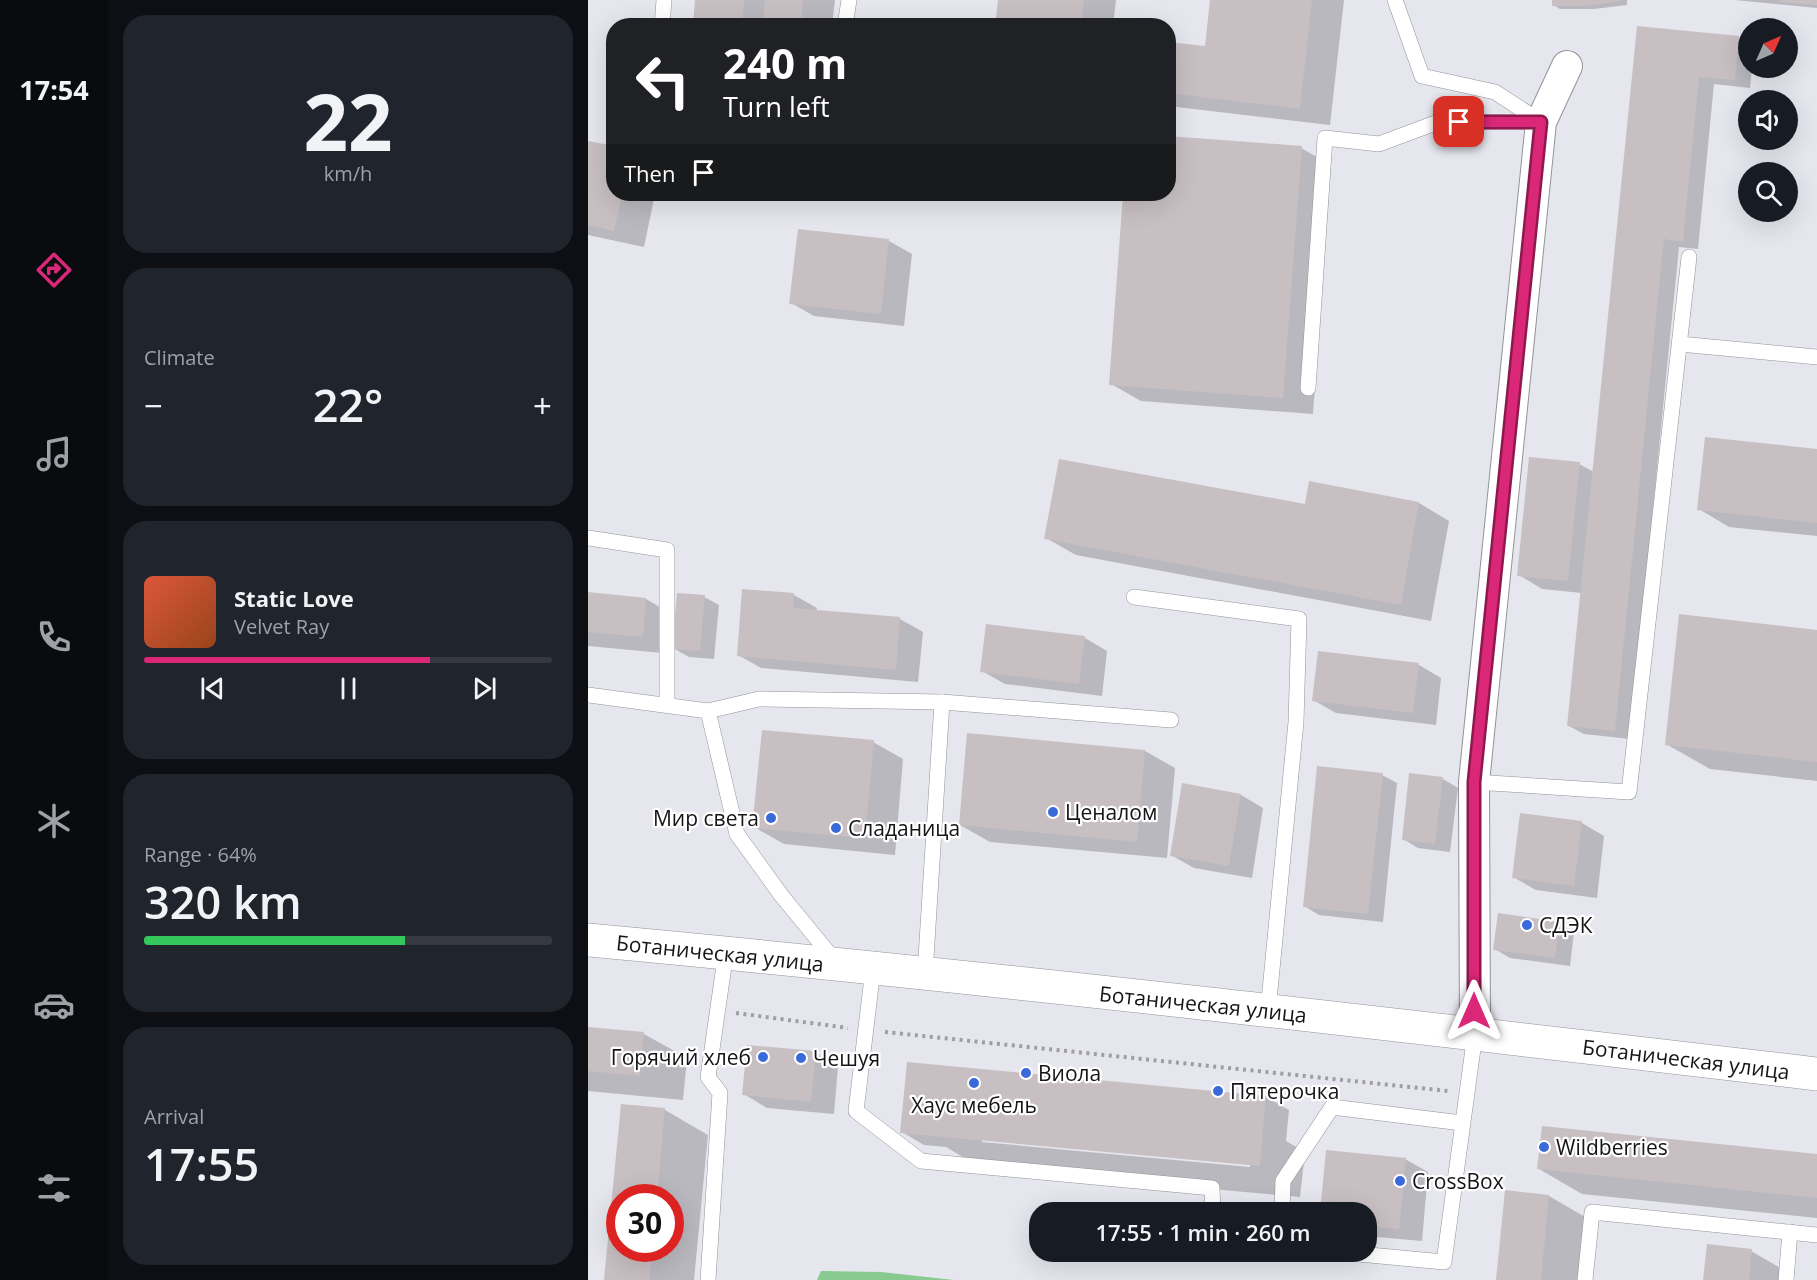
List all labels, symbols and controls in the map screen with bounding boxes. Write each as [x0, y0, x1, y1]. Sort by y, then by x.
north arrow [1738, 18, 1798, 78]
map controls [1738, 18, 1798, 222]
text: 240 m [723, 34, 847, 91]
icon: left [624, 42, 702, 120]
text: 22 [303, 68, 393, 174]
text: 17:54 [19, 71, 89, 108]
text: Turn left [723, 88, 830, 125]
button: sound [1738, 90, 1798, 150]
pin [1433, 96, 1484, 147]
icon: arrive [1442, 105, 1475, 138]
icon: arrive [687, 156, 720, 189]
text: Then [624, 158, 675, 188]
text: km/h [324, 160, 372, 187]
button: search [1738, 162, 1798, 222]
icon: directions [33, 249, 75, 291]
text: Climate [144, 344, 215, 371]
text: 22° [313, 374, 383, 435]
text: − [144, 383, 163, 428]
text: + [533, 383, 552, 428]
icon: music [33, 433, 75, 475]
text: Static Love [234, 583, 354, 613]
text: Velvet Ray [234, 613, 329, 640]
icon: phone [33, 616, 75, 658]
icon: previous [196, 672, 229, 705]
icon: pause [332, 672, 365, 705]
icon: next [468, 672, 501, 705]
place label: Ценалом [1065, 798, 1157, 826]
icon: climate [33, 800, 75, 842]
place label: Мир света [653, 804, 759, 832]
marker: Ценалом [1046, 805, 1060, 819]
marker: Мир света [764, 811, 778, 825]
place label: Сладаница [848, 814, 960, 842]
marker: Сладаница [829, 821, 843, 835]
text: Range · 64% [144, 841, 257, 868]
text: 320 km [144, 871, 302, 932]
place label: СДЭК [1539, 911, 1593, 939]
marker: СДЭК [1520, 918, 1534, 932]
street label: Ботаническая улица [615, 928, 825, 978]
street label: Ботаническая улица [1098, 979, 1308, 1029]
position arrow [1442, 979, 1506, 1043]
icon: car [33, 984, 75, 1026]
street label: Ботаническая улица [1581, 1032, 1791, 1086]
place label: Горячий хлеб [611, 1043, 751, 1071]
place label: Чешуя [813, 1044, 880, 1072]
marker: Горячий хлеб [756, 1050, 770, 1064]
marker: Чешуя [794, 1051, 808, 1065]
place label: Виола [1038, 1059, 1101, 1087]
marker: Виола [1019, 1066, 1033, 1080]
marker: Хаус мебель [967, 1076, 981, 1090]
place label: Пятерочка [1230, 1077, 1339, 1105]
marker: Пятерочка [1211, 1084, 1225, 1098]
place label: Хаус мебель [911, 1091, 1037, 1119]
text: Arrival [144, 1103, 204, 1130]
text: 17:55 [144, 1133, 259, 1194]
place label: Wildberries [1556, 1133, 1668, 1161]
marker: Wildberries [1537, 1140, 1551, 1154]
icon: filters [33, 1167, 75, 1209]
place label: CrossBox [1412, 1167, 1504, 1195]
marker: CrossBox [1393, 1174, 1407, 1188]
speed limit sign: 30 [606, 1184, 684, 1262]
text: 17:55 · 1 min · 260 m [1095, 1217, 1311, 1247]

